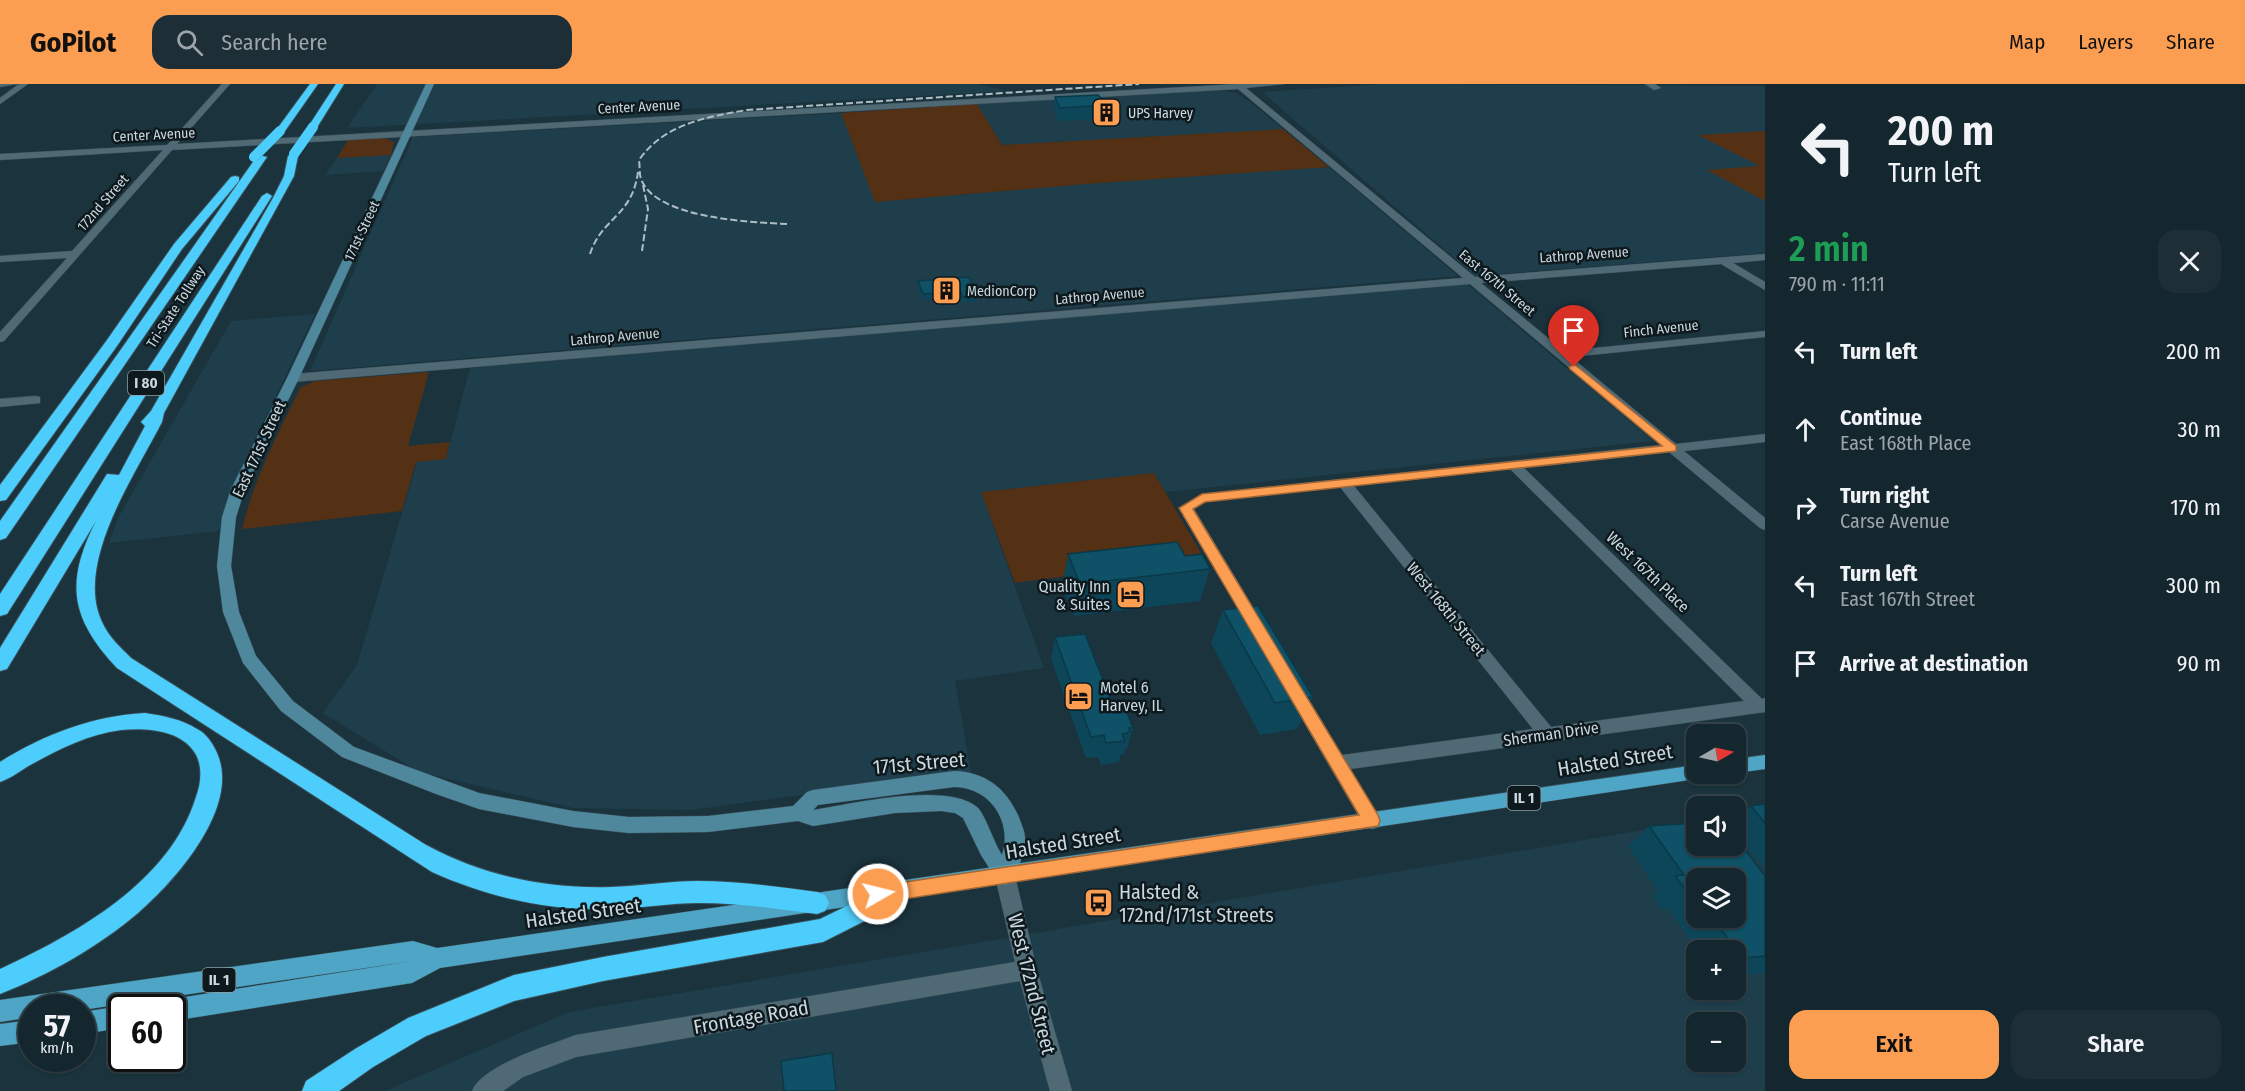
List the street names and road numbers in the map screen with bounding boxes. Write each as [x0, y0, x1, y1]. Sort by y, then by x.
street label: Center Avenue [597, 96, 681, 118]
street label: Center Avenue [112, 124, 196, 146]
street label: 172nd Street [74, 171, 133, 235]
street label: 171st Street [341, 198, 384, 264]
street label: Lathrop Avenue [1539, 243, 1629, 267]
street label: East 167th Street [1455, 246, 1539, 320]
street label: Tri-State Tollway [143, 262, 209, 351]
street label: Lathrop Avenue [1055, 284, 1145, 308]
street label: Finch Avenue [1623, 317, 1699, 341]
street label: Lathrop Avenue [570, 325, 660, 349]
road number: I 80 [128, 371, 164, 395]
street label: East 171st Street [228, 397, 290, 501]
street label: West 167th Place [1603, 528, 1693, 616]
street label: West 168th Street [1403, 559, 1490, 660]
street label: Sherman Drive [1502, 718, 1600, 750]
street label: Halsted Street [1556, 739, 1675, 781]
street label: 171st Street [872, 747, 967, 779]
road number: IL 1 [1508, 786, 1540, 810]
street label: Halsted Street [1004, 822, 1123, 864]
street label: Halsted Street [524, 893, 643, 933]
street label: West 172nd Street [1003, 911, 1061, 1057]
road number: IL 1 [202, 968, 236, 992]
street label: Frontage Road [691, 995, 811, 1039]

